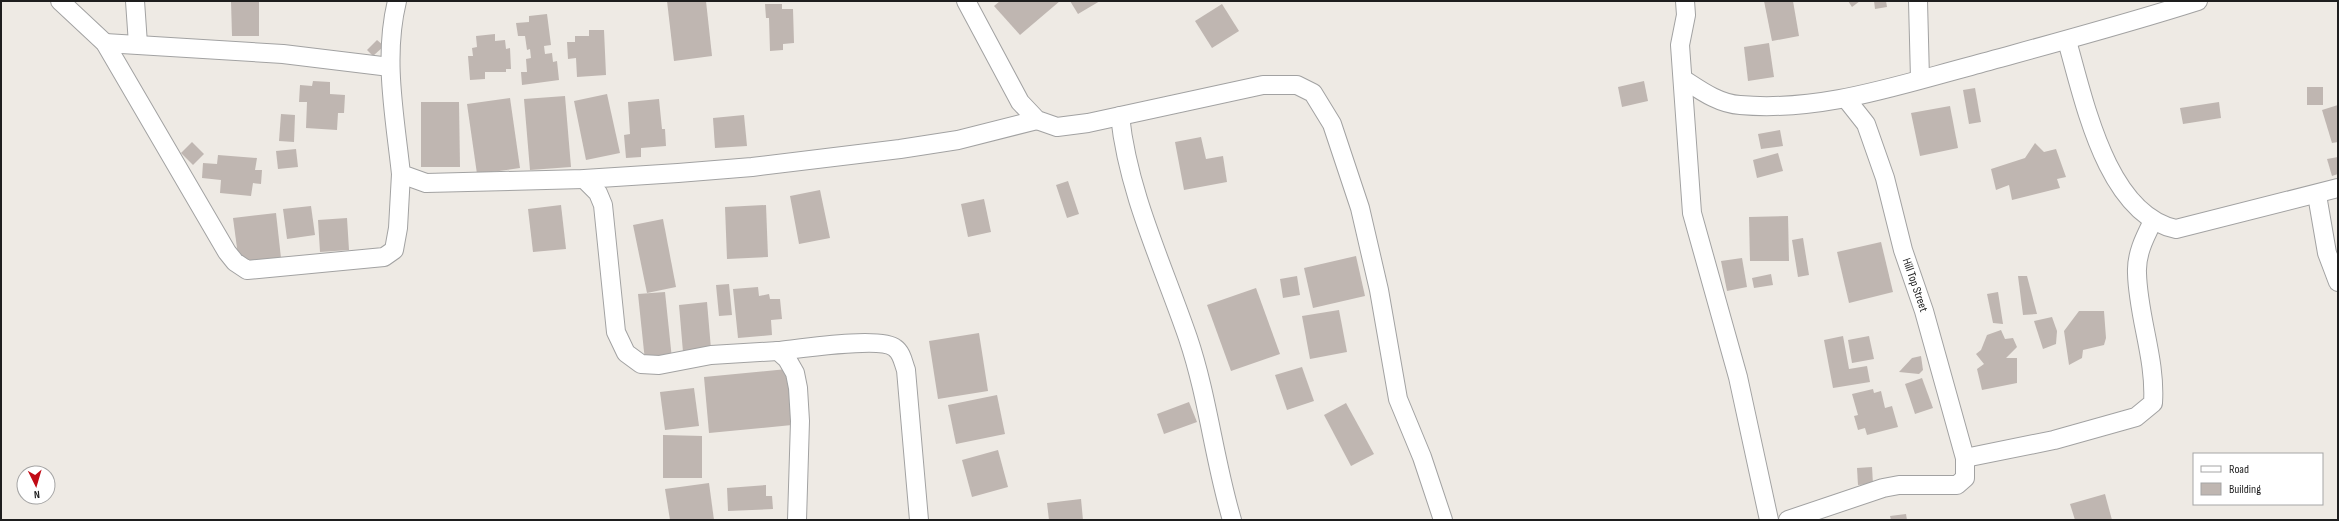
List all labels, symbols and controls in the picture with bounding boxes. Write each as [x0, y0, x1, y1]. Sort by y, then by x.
street label: Hill Top Street [1899, 256, 1931, 314]
legend [2193, 453, 2323, 505]
text: Road [2229, 462, 2249, 477]
north arrow [16, 465, 56, 505]
text: Building [2229, 482, 2261, 497]
text: N [33, 488, 40, 501]

